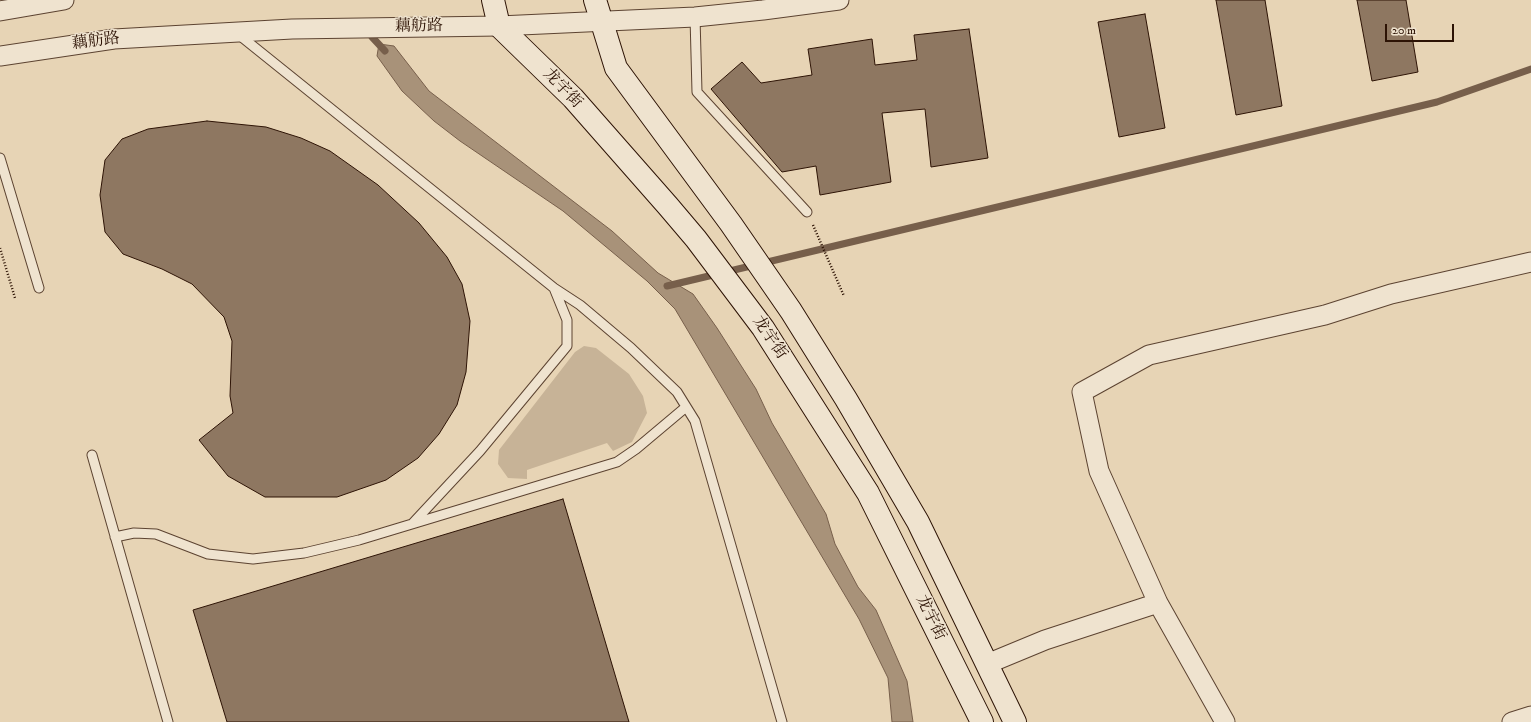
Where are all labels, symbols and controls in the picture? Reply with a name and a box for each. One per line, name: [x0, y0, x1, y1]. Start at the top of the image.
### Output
scale bar: [1387, 16, 1456, 42]
street label: 藕舫路: [395, 17, 443, 37]
text: 20 m: [1392, 23, 1416, 38]
street label: 藕舫路: [71, 30, 121, 54]
street label: 龙宇街: [538, 65, 586, 113]
street label: 龙宇街: [748, 313, 790, 363]
street label: 龙宇街: [911, 592, 949, 644]

